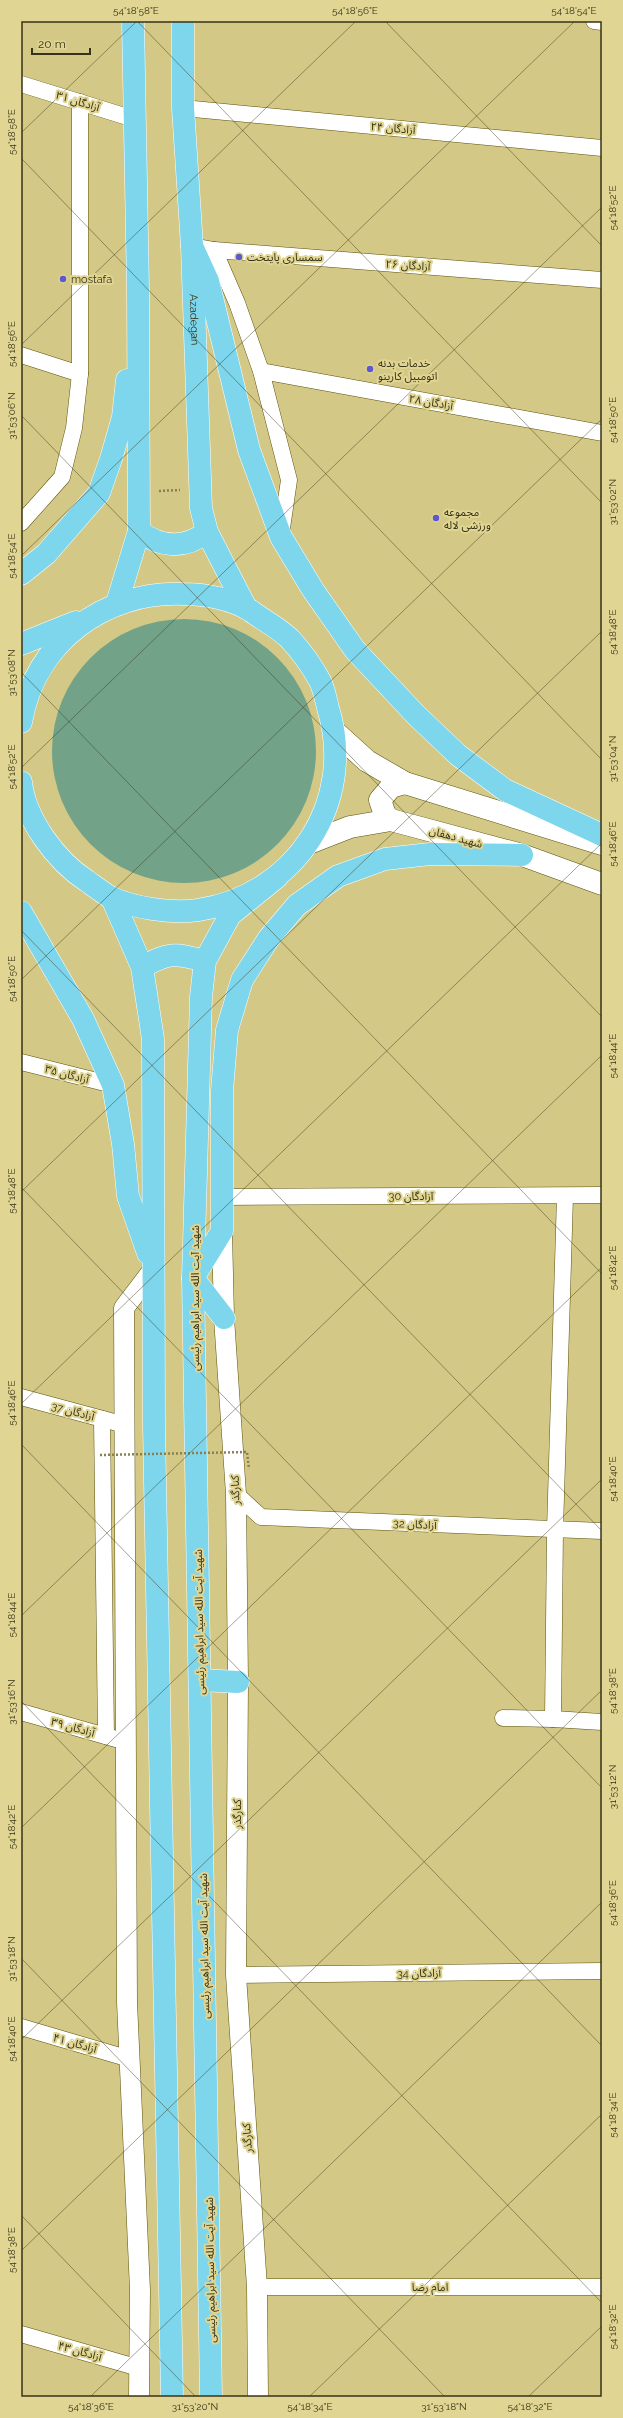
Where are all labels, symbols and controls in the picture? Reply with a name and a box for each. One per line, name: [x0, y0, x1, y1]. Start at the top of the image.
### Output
text: 54°18'58"E: [113, 5, 159, 16]
text: 54°18'56"E: [332, 5, 378, 16]
text: 54°18'54"E: [551, 5, 597, 16]
scale bar: [32, 30, 90, 56]
text: 20 m: [38, 37, 66, 51]
street label: ۳۱ آزادگان: [54, 89, 102, 114]
text: 54°18'58"E: [6, 109, 17, 155]
street label: ۲۴ آزادگان: [370, 120, 417, 137]
text: 54°18'52"E: [607, 185, 618, 231]
place label: سمساری پایتخت: [247, 251, 323, 265]
marker: سمساری پایتخت: [234, 252, 244, 262]
street label: ۲۶ آزادگان: [385, 257, 432, 274]
place label: mostafa: [71, 273, 112, 286]
marker: mostafa: [58, 274, 68, 284]
street label: Azadegan: [187, 294, 201, 346]
text: 54°18'56"E: [6, 321, 17, 367]
place label: خدمات بدنه اتومبیل کارینو: [378, 357, 437, 383]
marker: خدمات بدنه اتومبیل کارینو: [365, 364, 375, 374]
text: 31°53'06"N: [6, 392, 17, 440]
street label: ۲۸ آزادگان: [408, 392, 455, 413]
text: 54°18'50"E: [607, 397, 618, 443]
text: 31°53'02"N: [607, 479, 618, 525]
place label: مجموعه ورزشی لاله: [444, 506, 491, 532]
marker: مجموعه ورزشی لاله: [431, 513, 441, 523]
text: 54°18'54"E: [6, 533, 17, 579]
text: 54°18'48"E: [607, 609, 618, 655]
text: 31°53'08"N: [6, 649, 17, 697]
text: 31°53'04"N: [607, 736, 618, 782]
text: 54°18'52"E: [6, 744, 17, 790]
text: 54°18'46"E: [607, 821, 618, 867]
street label: شهید دهقان: [428, 824, 484, 851]
text: 54°18'50"E: [6, 956, 17, 1002]
text: 54°18'44"E: [607, 1034, 618, 1078]
street label: آزادگان ۳۵: [44, 1062, 91, 1087]
text: 54°18'48"E: [6, 1168, 17, 1214]
street label: آزادگان 30: [389, 1190, 434, 1203]
street label: شهید آیت الله سید ابراهیم رئیسی: [189, 1225, 204, 1371]
text: 54°18'42"E: [607, 1246, 618, 1290]
text: 54°18'46"E: [6, 1380, 17, 1426]
street label: آزادگان 37: [50, 1400, 97, 1424]
text: 54°18'40"E: [607, 1456, 618, 1502]
street label: کنارگذر: [228, 1475, 243, 1506]
street label: آزادگان 32: [393, 1517, 438, 1532]
street label: شهید آیت الله سید ابراهیم رئیسی: [192, 1549, 209, 1695]
text: 54°18'44"E: [6, 1593, 17, 1637]
text: 54°18'38"E: [607, 1668, 618, 1714]
text: 31°53'16"N: [6, 1679, 17, 1725]
street label: آزادگان ۳۹: [49, 1715, 97, 1740]
text: 31°53'12"N: [607, 1765, 618, 1809]
street label: کنارگذر: [231, 1799, 244, 1830]
text: 54°18'42"E: [6, 1805, 17, 1849]
street label: شهید آیت الله سید ابراهیم رئیسی: [197, 1873, 214, 2019]
text: 54°18'36"E: [607, 1880, 618, 1926]
text: 31°53'18"N: [6, 1936, 17, 1982]
street label: آزادگان 34: [397, 1967, 442, 1980]
text: 54°18'40"E: [6, 2016, 17, 2062]
street label: آزادگان ۴۱: [51, 2031, 99, 2056]
text: 54°18'34"E: [607, 2092, 618, 2138]
street label: کنارگذر: [240, 2122, 255, 2154]
street label: شهید آیت الله سید ابراهیم رئیسی: [203, 2197, 220, 2343]
text: 54°18'38"E: [6, 2227, 17, 2273]
street label: امام رضا: [412, 2281, 448, 2295]
text: 54°18'32"E: [607, 2304, 618, 2350]
street label: آزادگان ۴۳: [56, 2339, 104, 2364]
text: 54°18'36"E: [68, 2401, 114, 2412]
text: 31°53'20"N: [172, 2401, 218, 2412]
text: 54°18'34"E: [287, 2401, 333, 2412]
text: 31°53'18"N: [421, 2401, 467, 2412]
text: 54°18'32"E: [507, 2401, 553, 2412]

